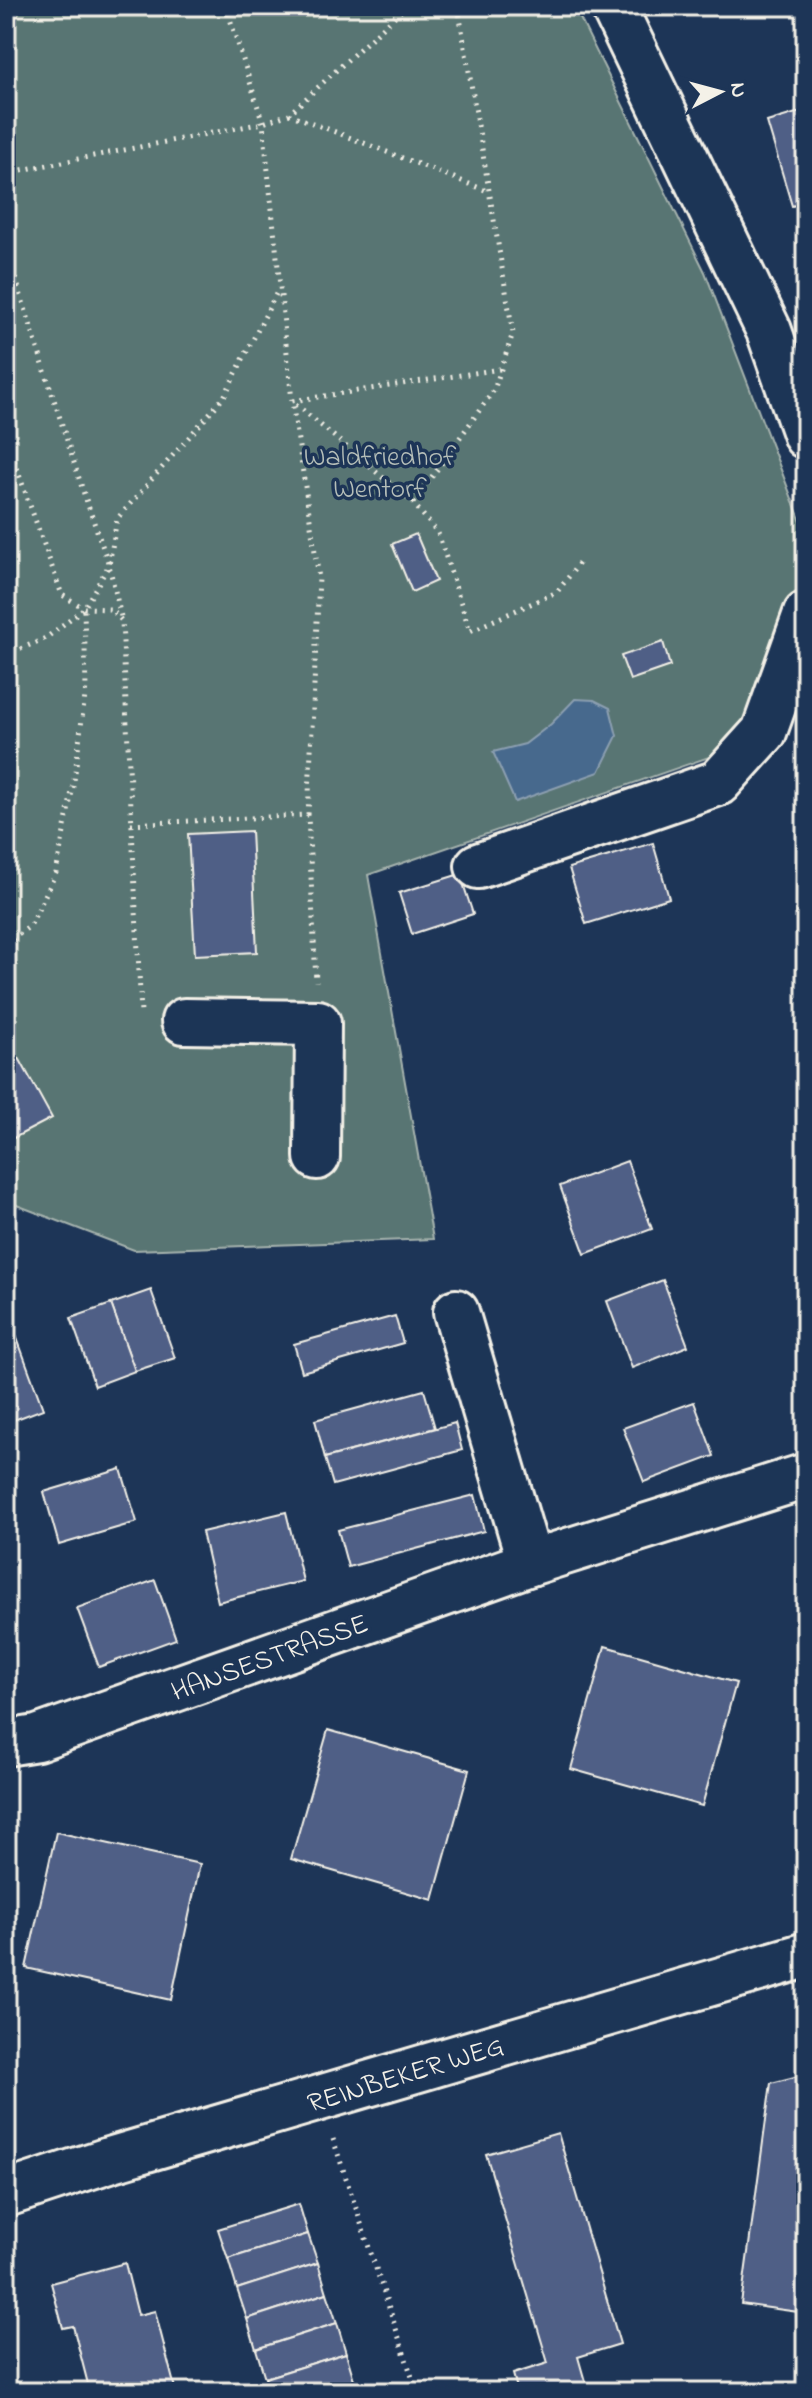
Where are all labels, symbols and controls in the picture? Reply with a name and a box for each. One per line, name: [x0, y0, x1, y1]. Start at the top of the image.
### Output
north arrow: [680, 52, 760, 132]
text: N: [720, 81, 754, 99]
park label: Waldfriedhof Wentorf: [304, 438, 456, 511]
street label: HANSESTRASSE: [166, 1605, 374, 1714]
street label: REINBEKER WEG: [303, 2027, 509, 2126]

